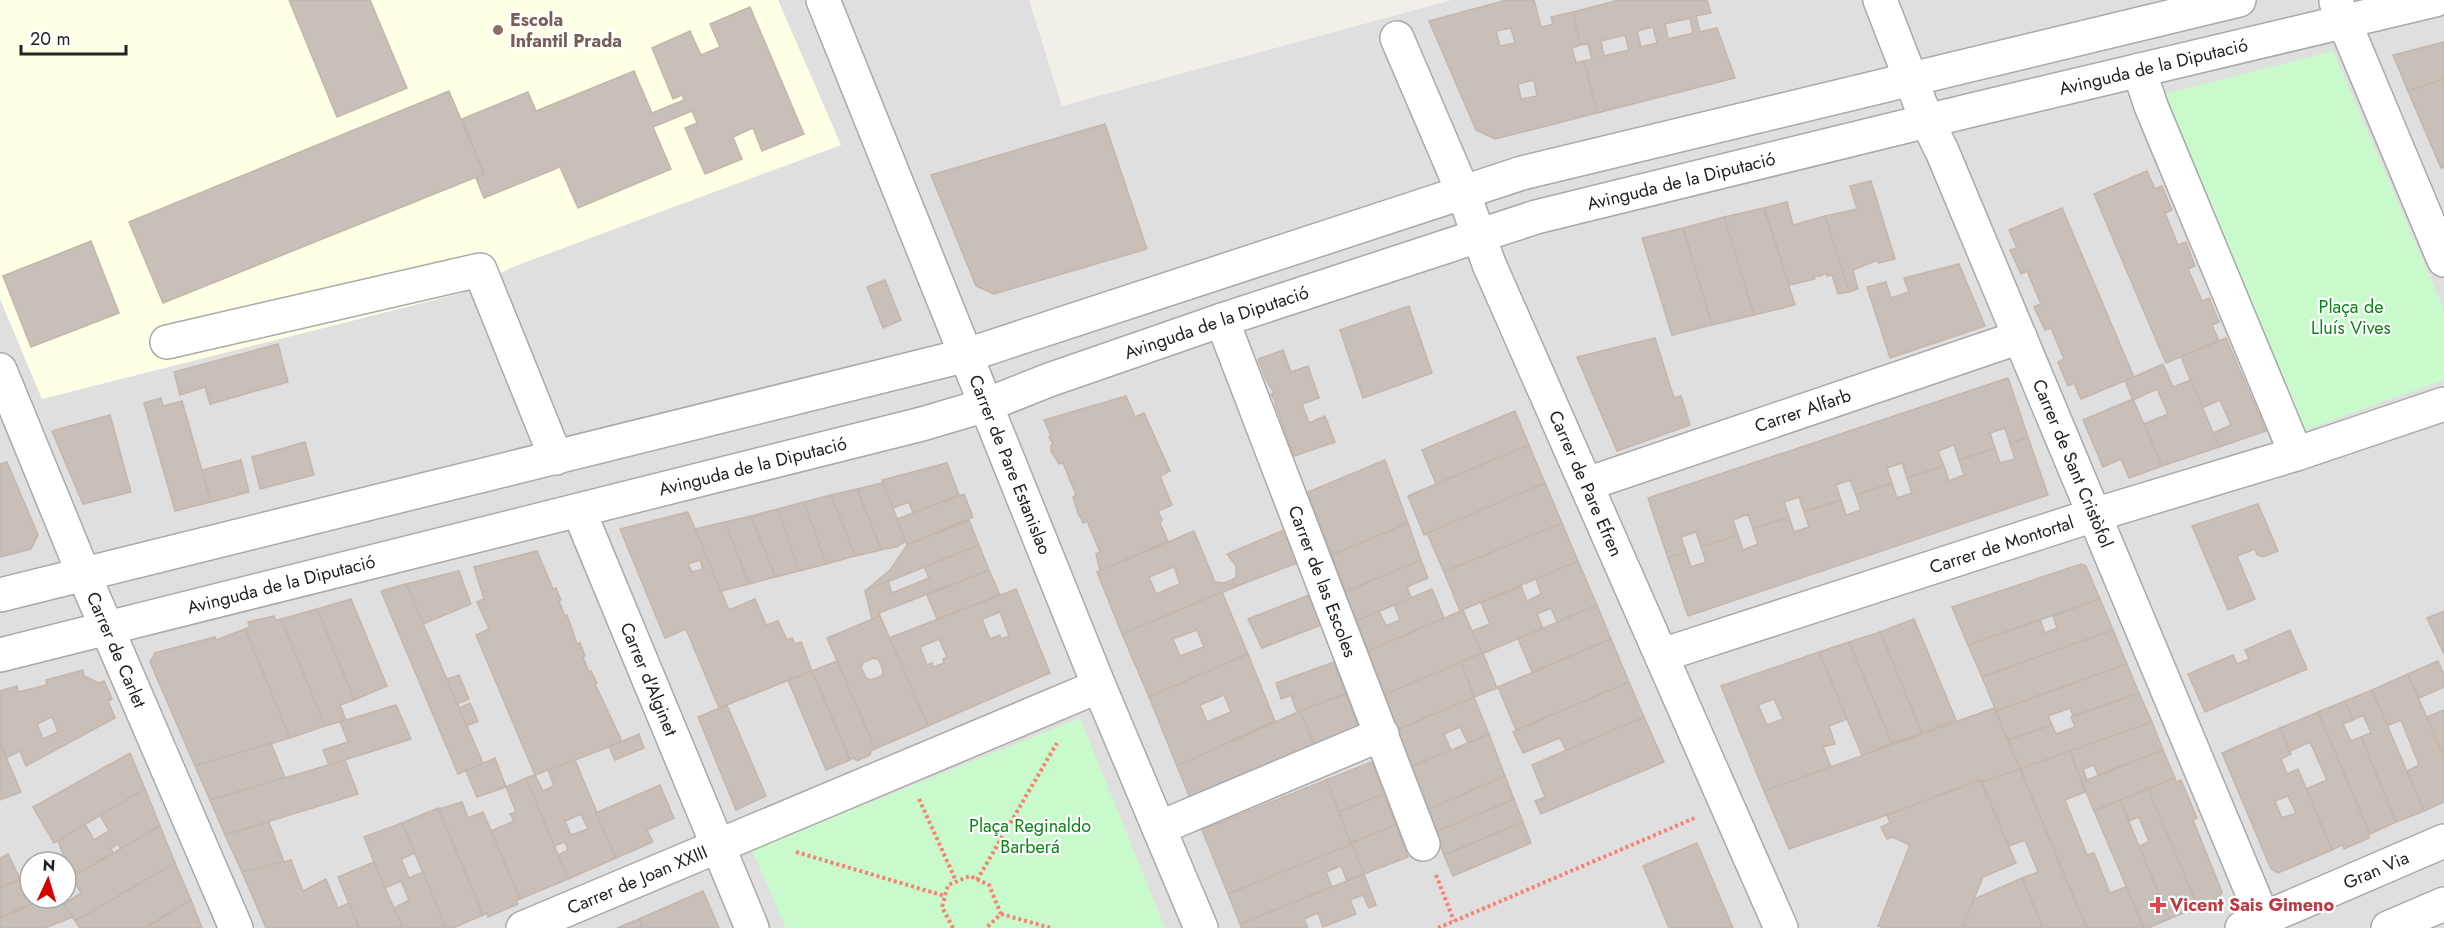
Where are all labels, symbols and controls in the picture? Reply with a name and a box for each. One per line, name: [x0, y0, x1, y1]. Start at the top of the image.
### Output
place label: Escola Infantil Prada: [510, 7, 622, 54]
scale bar: [21, 18, 126, 56]
marker: Escola Infantil Prada: [491, 23, 505, 37]
text: 20 m: [30, 26, 70, 52]
street label: Avinguda de la Diputació: [2056, 32, 2250, 102]
street label: Avinguda de la Diputació: [1584, 146, 1778, 217]
street label: Avinguda de la Diputació: [1121, 279, 1312, 366]
park label: Plaça de Lluís Vives: [2311, 294, 2391, 341]
street label: Carrer de Pare Estanislao: [962, 371, 1058, 559]
street label: Carrer de Sant Cristòfol: [2026, 375, 2119, 552]
street label: Carrer Alfarb: [1751, 382, 1855, 439]
street label: Carrer de Pare Efren: [1542, 406, 1629, 561]
street label: Avinguda de la Diputació: [656, 430, 850, 502]
street label: Carrer de las Escoles: [1281, 502, 1363, 661]
street label: Carrer de Montortal: [1926, 509, 2077, 580]
street label: Avinguda de la Diputació: [185, 548, 378, 621]
street label: Carrer de Carlet: [80, 588, 153, 712]
street label: Carrer d'Alginet: [614, 618, 684, 740]
park label: Plaça Reginaldo Barberá: [969, 813, 1091, 860]
street label: Carrer de Joan XXIII: [563, 839, 711, 921]
street label: Gran Via: [2339, 845, 2413, 896]
north arrow: [18, 850, 78, 910]
text: N: [42, 854, 56, 877]
place label: Vicent Sais Gimeno: [2169, 892, 2334, 918]
marker: Vicent Sais Gimeno: [2151, 898, 2165, 912]

